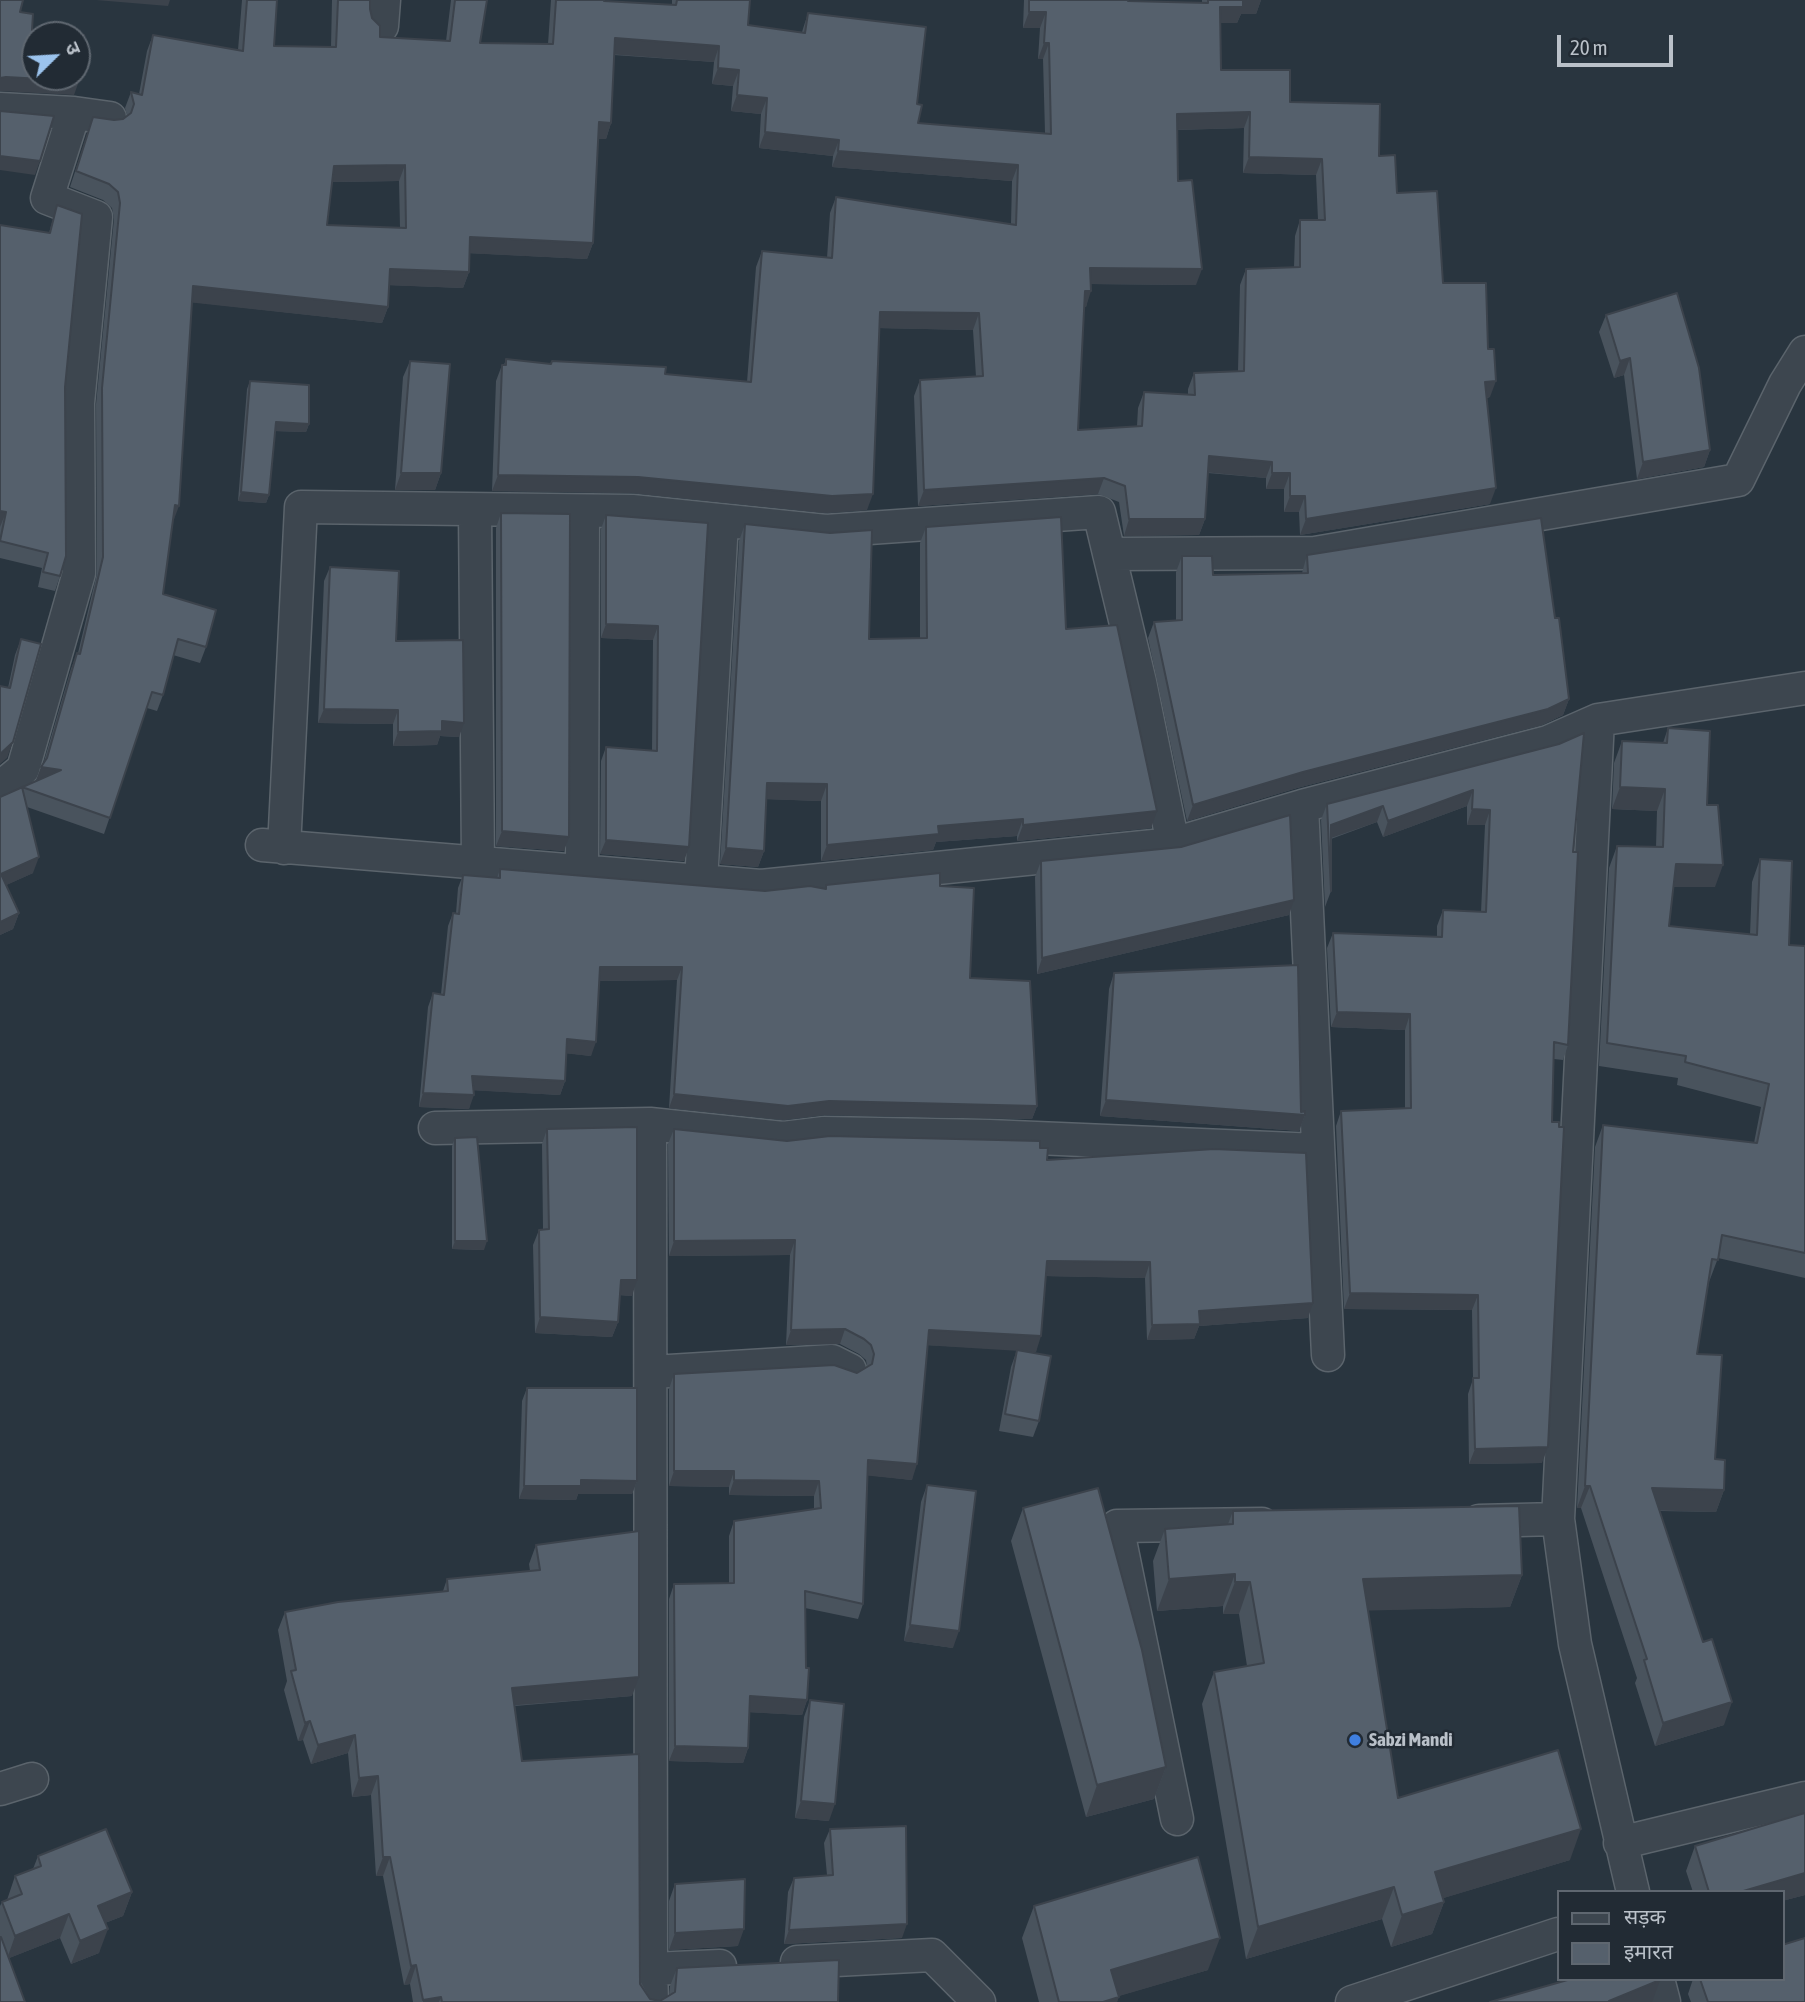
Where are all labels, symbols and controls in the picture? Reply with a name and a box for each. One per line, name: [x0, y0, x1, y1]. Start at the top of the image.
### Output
north arrow: [21, 21, 91, 91]
scale bar: [1560, 21, 1675, 65]
text: 20 m: [1570, 35, 1608, 59]
text: उ: [61, 39, 86, 58]
place label: Sabzi Mandi: [1369, 1729, 1453, 1751]
marker: Sabzi Mandi: [1347, 1732, 1363, 1748]
legend: [1556, 1890, 1784, 1981]
text: सड़क: [1624, 1904, 1666, 1928]
text: इमारत: [1624, 1939, 1673, 1963]

